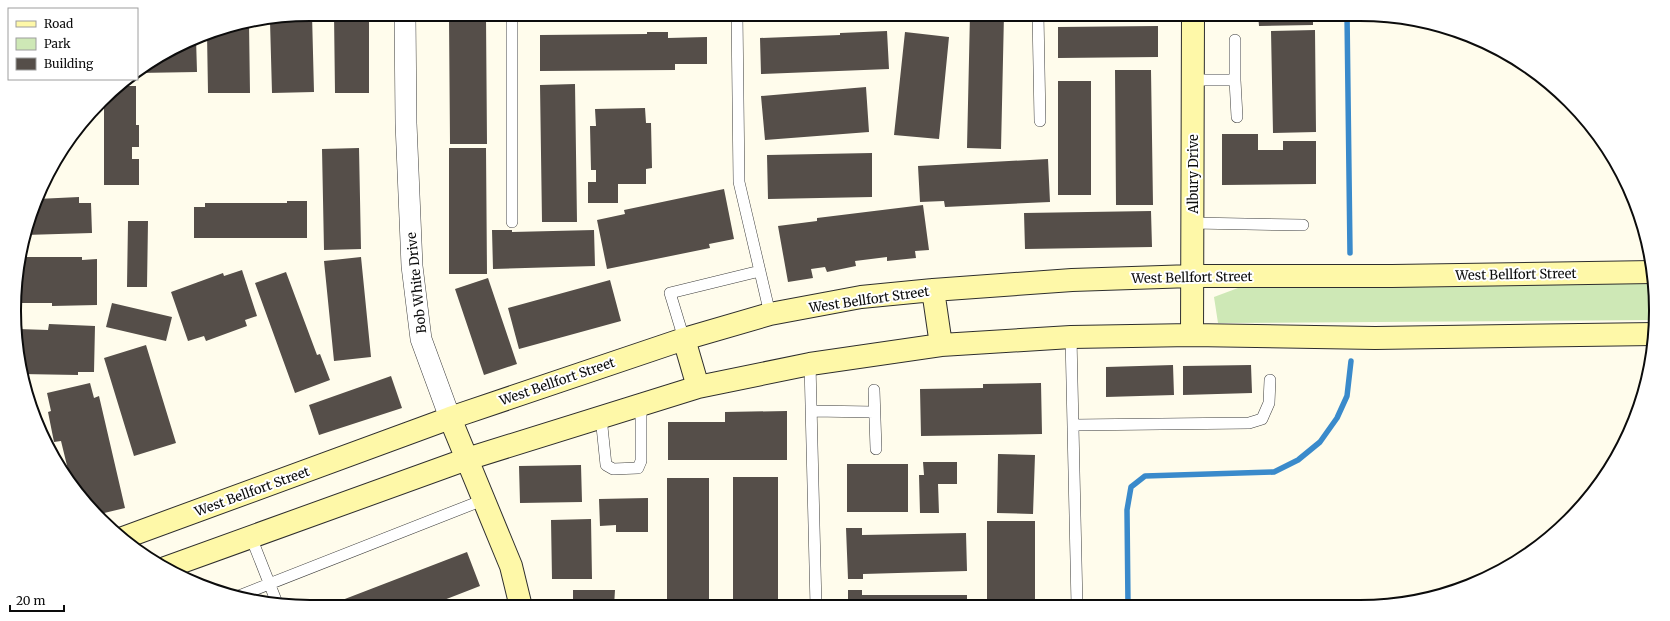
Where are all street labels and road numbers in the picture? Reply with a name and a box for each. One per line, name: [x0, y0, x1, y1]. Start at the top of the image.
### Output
street label: Albury Drive: [1185, 134, 1202, 215]
street label: Bob White Drive: [403, 231, 430, 334]
street label: West Bellfort Street: [1454, 265, 1577, 284]
street label: West Bellfort Street: [1130, 268, 1253, 287]
street label: West Bellfort Street: [807, 283, 930, 316]
street label: West Bellfort Street: [496, 354, 617, 410]
street label: West Bellfort Street: [191, 463, 312, 521]

